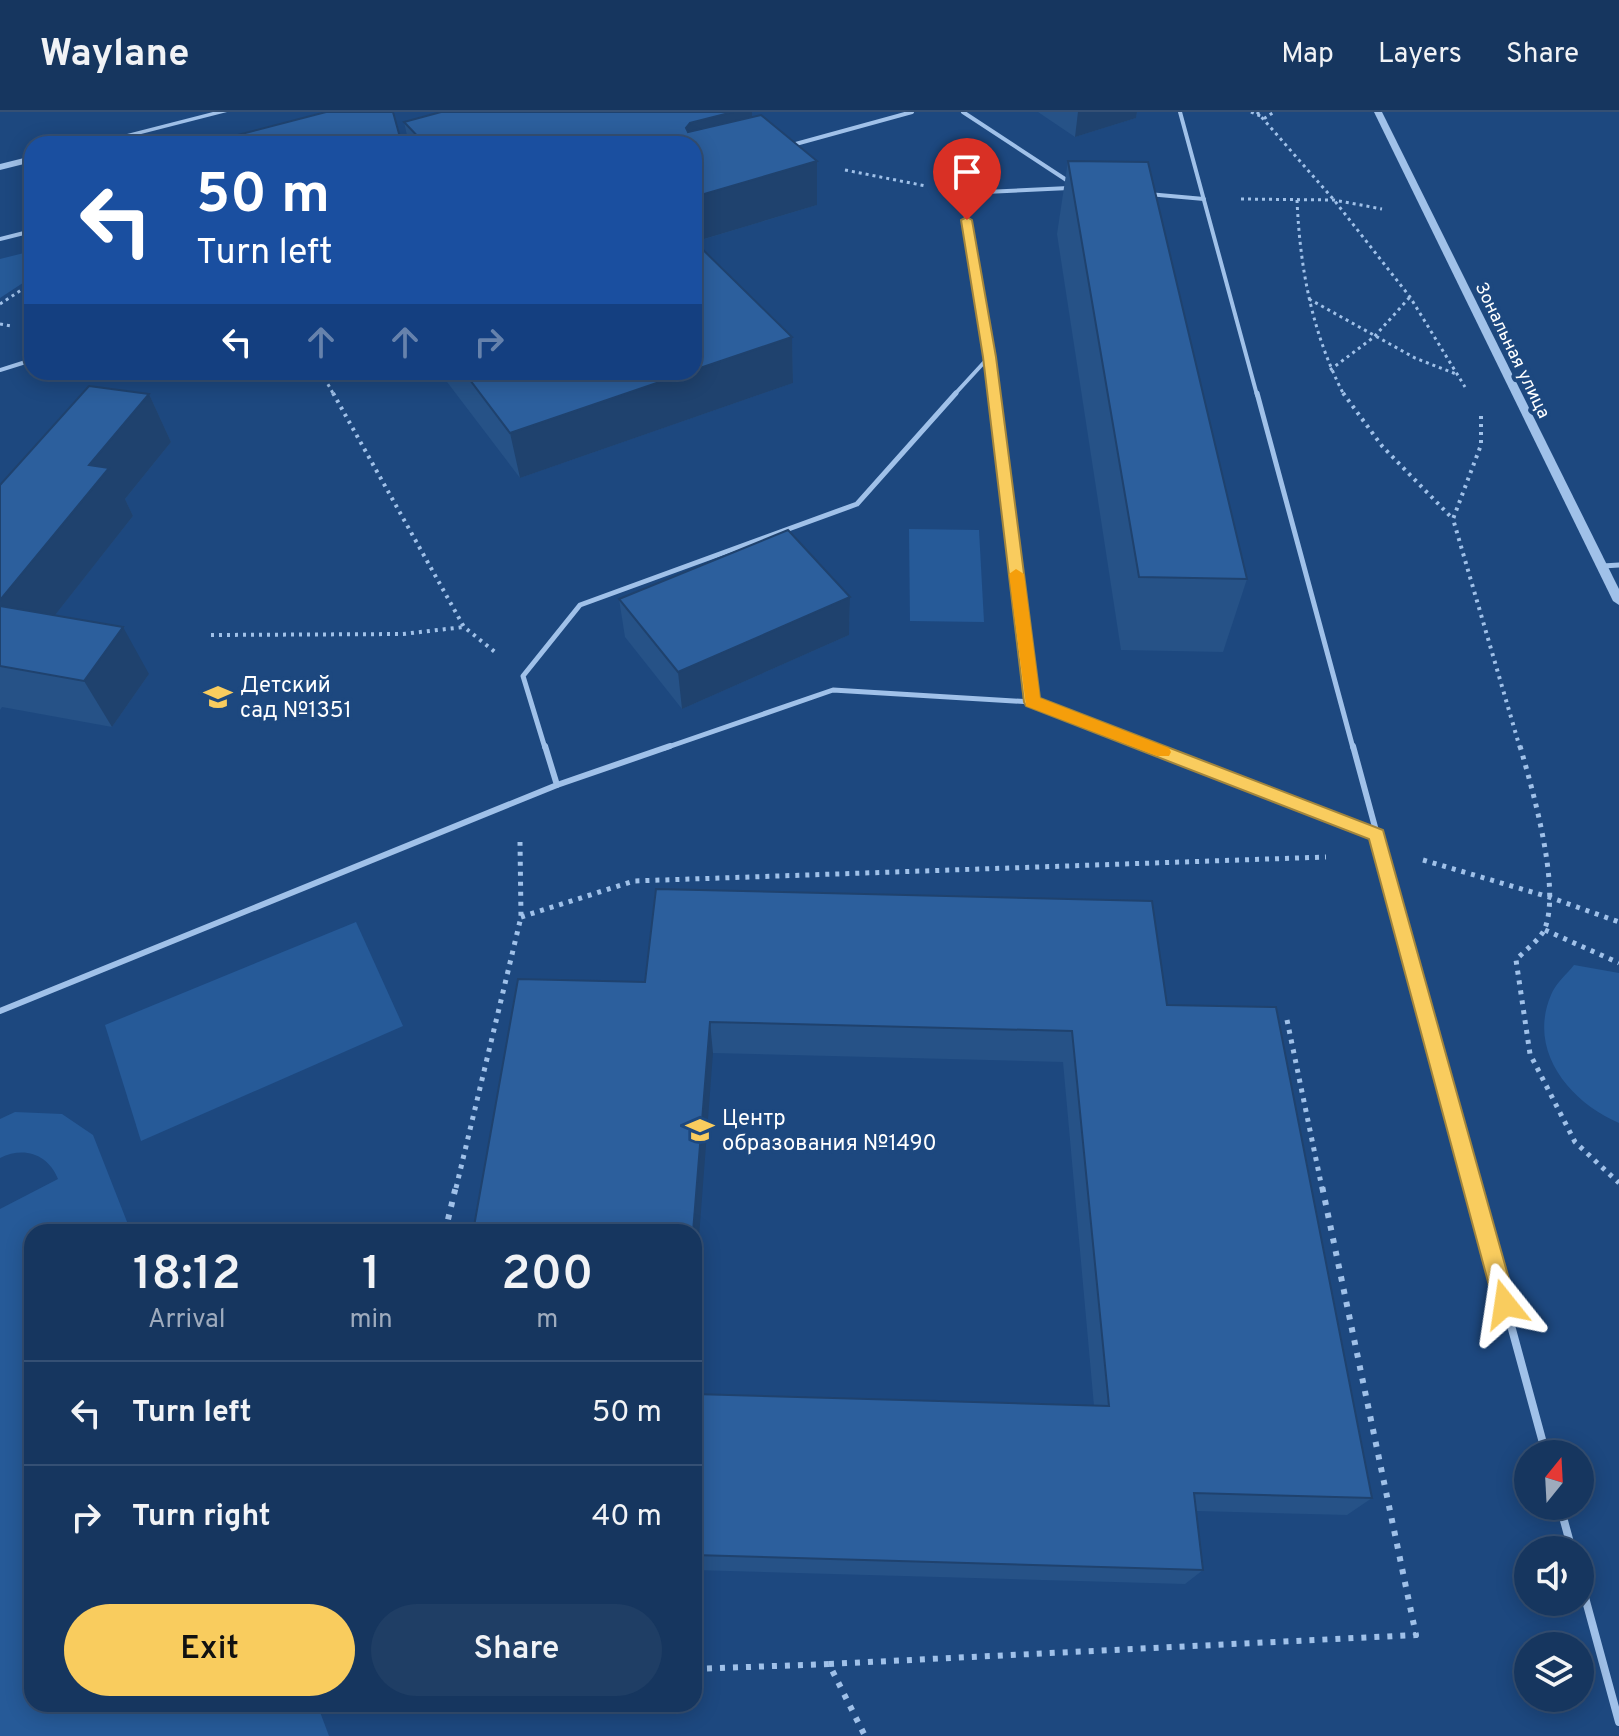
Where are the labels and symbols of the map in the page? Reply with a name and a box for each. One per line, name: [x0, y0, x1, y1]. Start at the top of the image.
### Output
pin: [933, 138, 1001, 220]
street label: Зональная улица: [1469, 279, 1555, 423]
place label: Детский сад №1351: [240, 673, 352, 725]
school or university icon: Детский сад №1351: [203, 682, 233, 712]
place label: Центр образования №1490: [722, 1106, 937, 1158]
school or university icon: Центр образования №1490: [685, 1115, 715, 1145]
position arrow: [1463, 1262, 1547, 1346]
north arrow: [1514, 1440, 1594, 1520]

